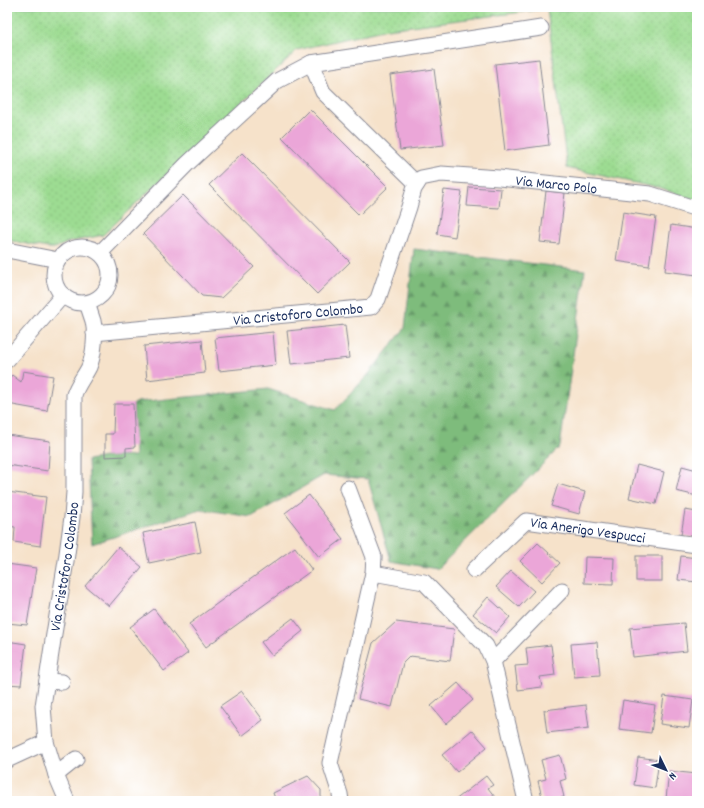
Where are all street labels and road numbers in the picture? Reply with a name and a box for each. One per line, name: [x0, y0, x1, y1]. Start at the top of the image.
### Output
street label: Via Marco Polo: [514, 171, 598, 201]
street label: Via Cristoforo Colombo: [232, 299, 365, 333]
street label: Via Cristoforo Colombo: [46, 501, 86, 633]
street label: Via Anerigo Vespucci: [529, 513, 647, 551]

